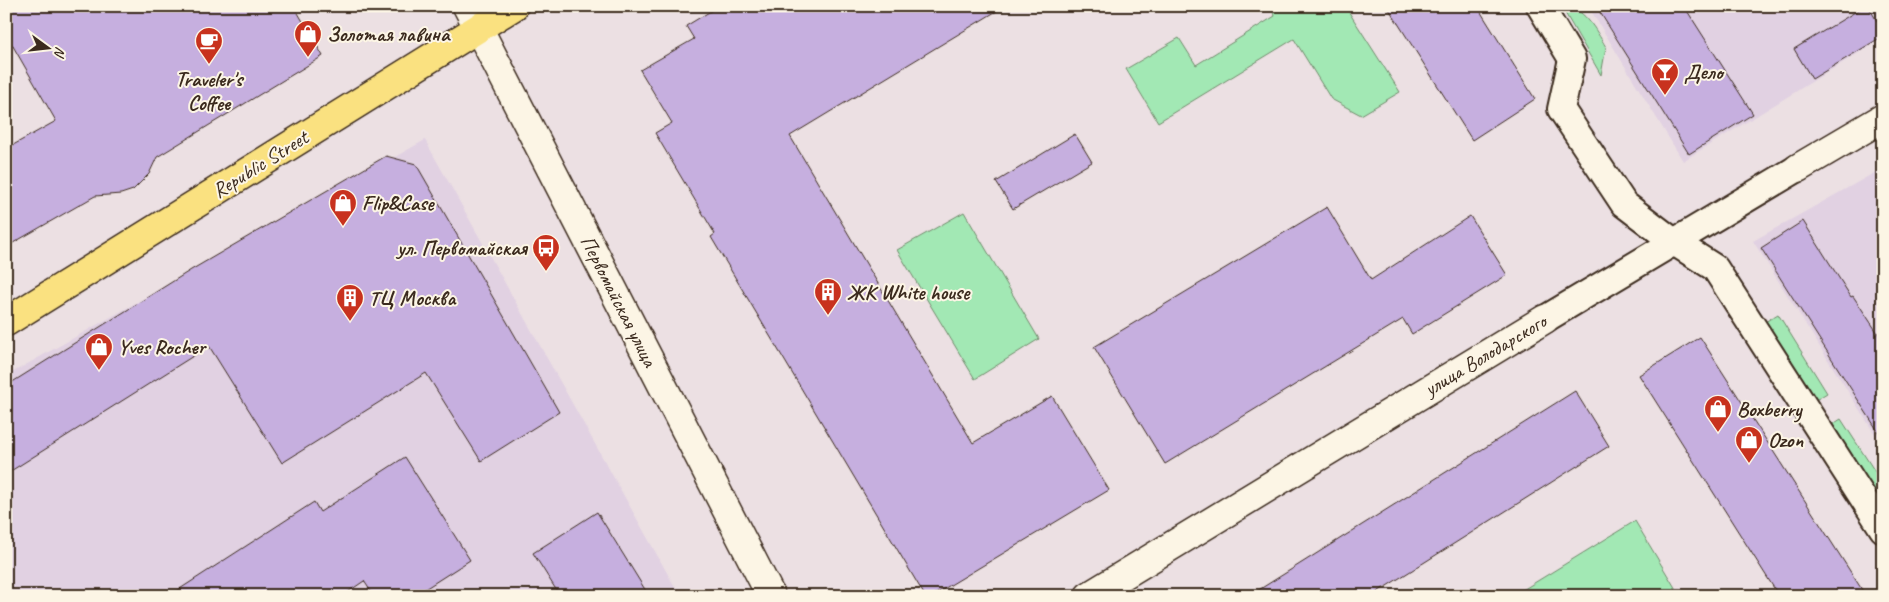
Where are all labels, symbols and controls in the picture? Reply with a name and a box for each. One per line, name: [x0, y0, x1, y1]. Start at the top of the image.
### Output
shop icon: Золотая лавина: [293, 19, 323, 58]
place label: Золотая лавина: [327, 21, 451, 47]
north arrow: [22, 22, 72, 72]
cafe icon: Traveler's Coffee: [194, 26, 224, 65]
text: N: [50, 45, 69, 60]
bar icon: Дело: [1650, 57, 1680, 96]
place label: Дело: [1684, 59, 1726, 85]
place label: Traveler's Coffee: [176, 66, 245, 116]
street label: Republic Street: [207, 123, 314, 204]
shop icon: Flip&Case: [328, 188, 358, 227]
place label: Flip&Case: [362, 190, 436, 216]
street label: Первомайская улица: [575, 231, 664, 372]
bus stop icon: ул. Первомайская: [531, 233, 561, 272]
place label: ул. Первомайская: [395, 235, 529, 261]
building icon: ЖК White house: [813, 277, 843, 316]
place label: ЖК White house: [847, 279, 971, 305]
building icon: ТЦ Москва: [335, 283, 365, 322]
place label: ТЦ Москва: [369, 285, 457, 311]
street label: улица Володарского: [1417, 307, 1553, 403]
shop icon: Yves Rocher: [84, 332, 114, 371]
place label: Yves Rocher: [118, 334, 208, 360]
shop icon: Boxberry: [1703, 394, 1733, 433]
place label: Boxberry: [1737, 396, 1803, 423]
shop icon: Ozon: [1734, 425, 1764, 464]
place label: Ozon: [1768, 427, 1803, 453]

